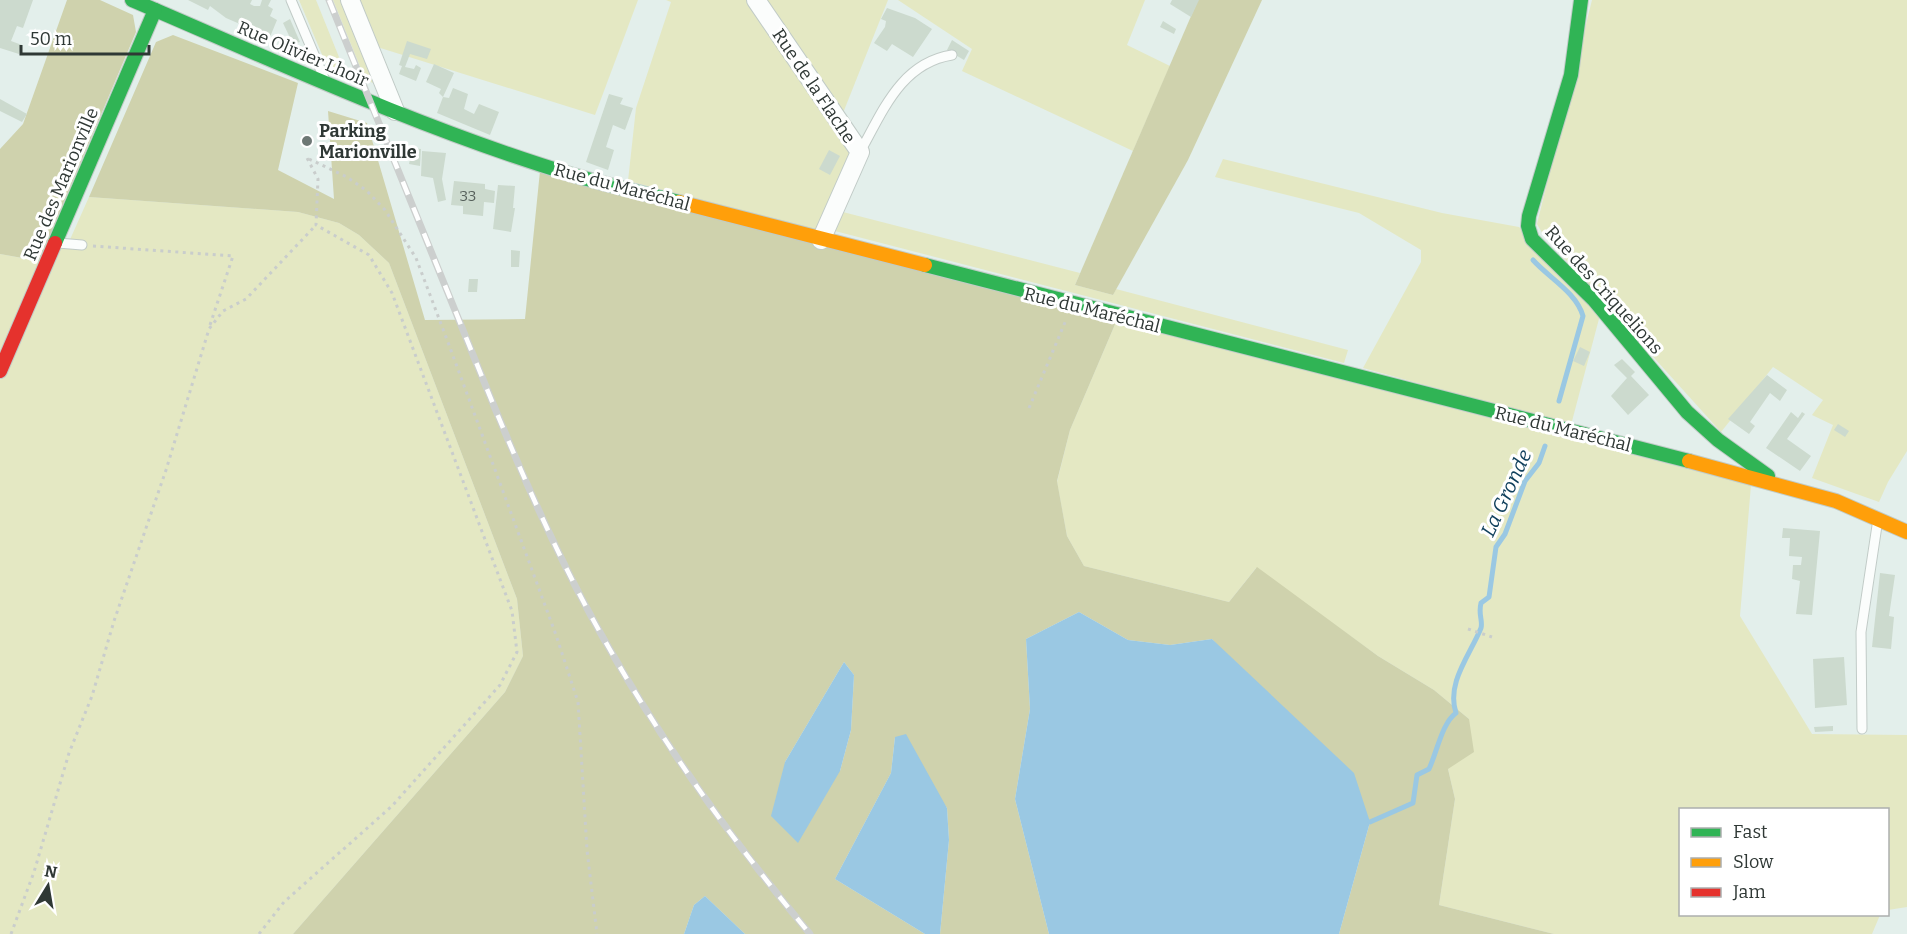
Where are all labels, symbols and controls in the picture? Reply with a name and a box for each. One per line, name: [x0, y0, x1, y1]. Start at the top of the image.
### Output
street label: Rue Olivier Lhoir: [234, 16, 372, 92]
scale bar: [21, 18, 148, 56]
street label: Rue de la Flache: [768, 25, 860, 147]
text: 50 m: [30, 28, 72, 50]
street label: Rue des Marionville: [19, 104, 103, 264]
place label: Parking Marionville: [319, 120, 417, 163]
marker: Parking Marionville: [300, 134, 314, 148]
street label: Rue du Maréchal: [552, 158, 692, 216]
house number: 33: [460, 187, 476, 205]
street label: Rue des Criquelions: [1541, 221, 1667, 359]
street label: Rue du Maréchal: [1022, 282, 1162, 338]
street label: Rue du Maréchal: [1493, 401, 1633, 457]
water label: La Gronde: [1475, 446, 1537, 540]
legend: [1679, 808, 1889, 916]
text: Fast: [1733, 821, 1768, 843]
text: Slow: [1733, 851, 1774, 873]
north arrow: [18, 856, 78, 916]
text: N: [43, 861, 59, 882]
text: Jam: [1732, 881, 1766, 903]

